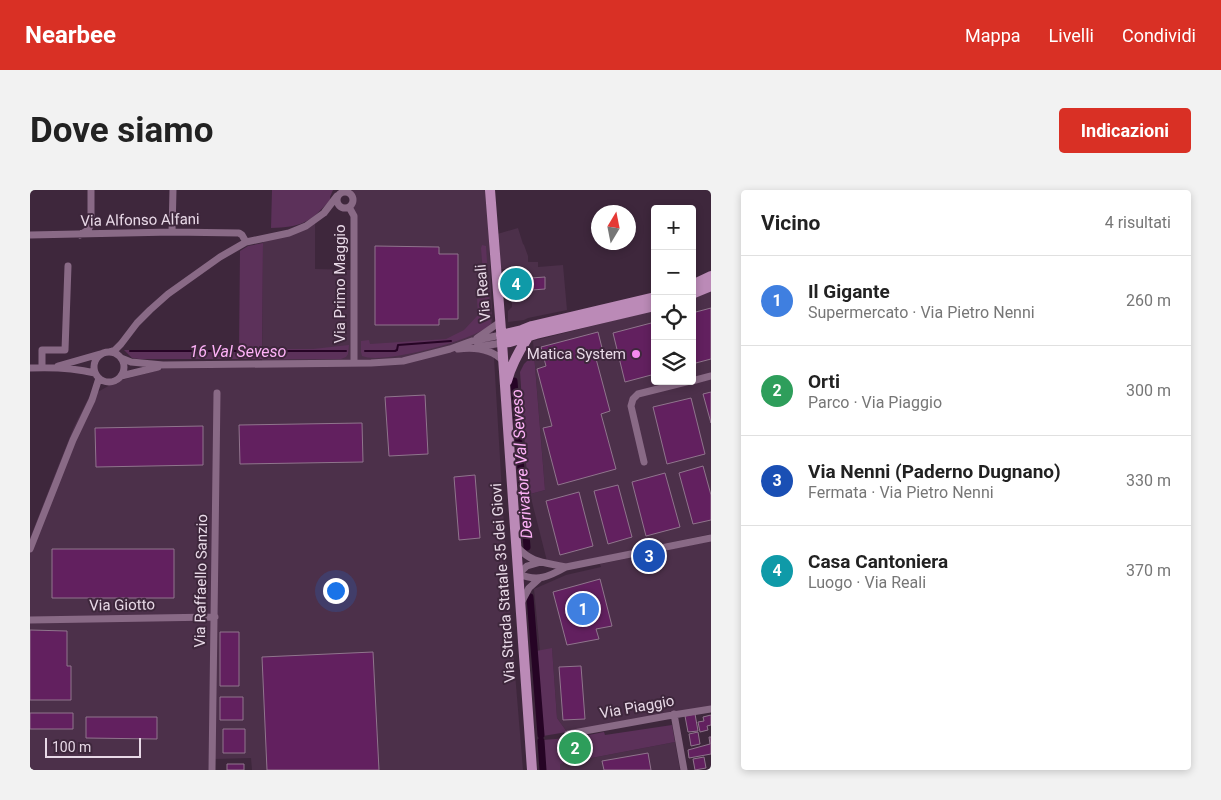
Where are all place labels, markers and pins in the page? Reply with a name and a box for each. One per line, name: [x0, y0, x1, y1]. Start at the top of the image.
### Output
pin: 4: [500, 265, 532, 303]
place label: Matica System: [527, 345, 626, 363]
marker: Matica System: [630, 348, 642, 360]
pin: 3: [633, 537, 665, 575]
pin: 1: [567, 590, 599, 628]
pin: 2: [559, 729, 591, 767]

